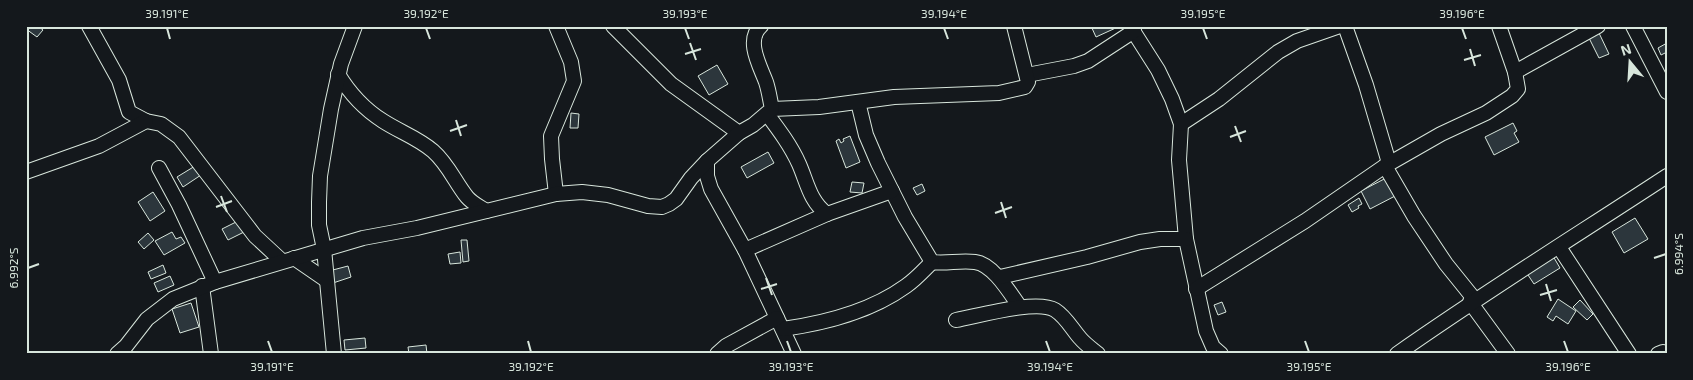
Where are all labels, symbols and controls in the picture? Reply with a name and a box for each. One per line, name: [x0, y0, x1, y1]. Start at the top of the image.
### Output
text: 39.191°E: [145, 6, 189, 20]
text: 39.192°E: [403, 6, 449, 20]
text: 39.193°E: [662, 6, 708, 20]
text: 39.194°E: [921, 6, 967, 20]
text: 39.195°E: [1181, 6, 1226, 20]
text: 39.196°E: [1439, 6, 1485, 20]
north arrow: [1606, 38, 1656, 88]
text: N: [1618, 40, 1633, 59]
text: 6.994°S: [1671, 233, 1685, 275]
text: 6.992°S: [6, 247, 20, 289]
text: 39.191°E: [250, 359, 294, 373]
text: 39.192°E: [508, 359, 554, 373]
text: 39.193°E: [768, 359, 814, 373]
text: 39.194°E: [1027, 359, 1073, 373]
text: 39.195°E: [1287, 359, 1332, 373]
text: 39.196°E: [1545, 359, 1591, 373]

